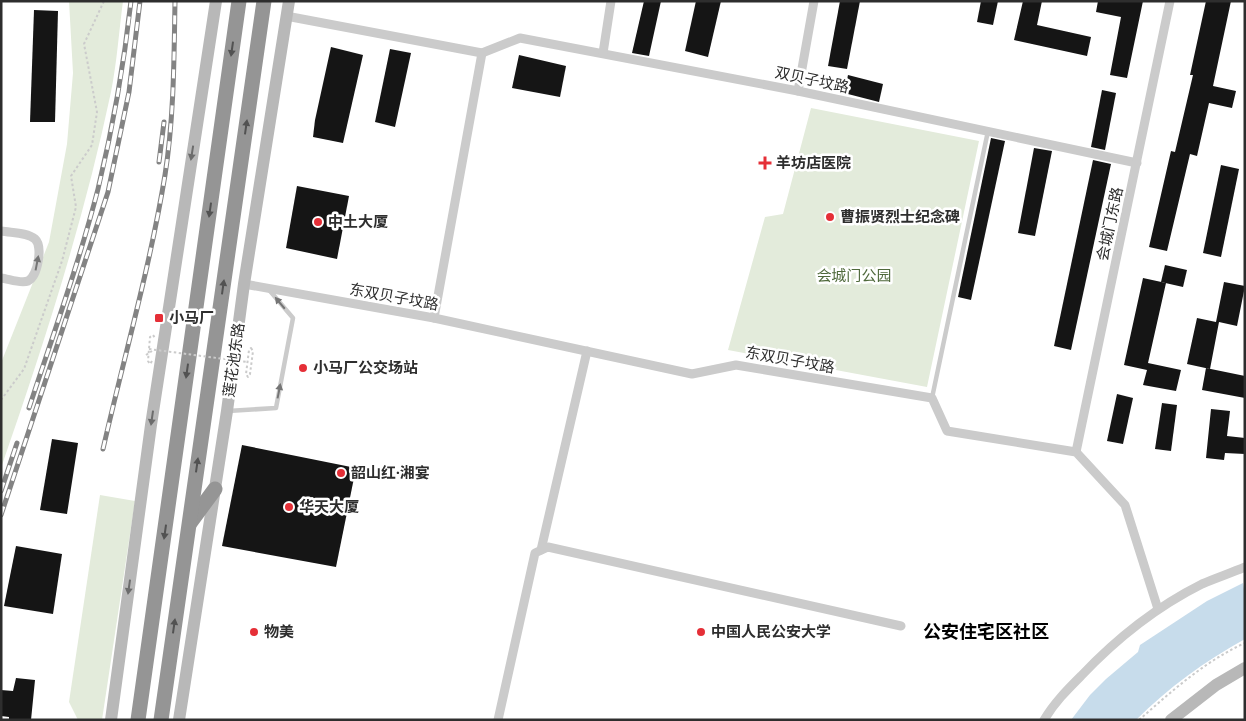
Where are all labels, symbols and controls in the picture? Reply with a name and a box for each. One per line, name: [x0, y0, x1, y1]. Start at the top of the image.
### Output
one-way arrow: [227, 42, 235, 58]
street label: 双贝子坟路: [773, 62, 851, 98]
one-way arrow: [243, 118, 251, 134]
one-way arrow: [188, 146, 196, 162]
place label: 羊坊店医院: [776, 153, 851, 173]
marker: 羊坊店医院: [758, 156, 772, 170]
street label: 会城门东路: [1092, 185, 1128, 263]
one-way arrow: [205, 203, 213, 219]
place label: 曹振贤烈士纪念碑: [840, 207, 960, 227]
marker: 曹振贤烈士纪念碑: [824, 211, 836, 223]
place label: 中土大厦: [328, 212, 388, 232]
marker: 中土大厦: [312, 216, 324, 228]
one-way arrow: [34, 254, 42, 270]
park label: 会城门公园: [816, 266, 892, 286]
one-way arrow: [219, 279, 227, 295]
street label: 东双贝子坟路: [348, 279, 440, 315]
one-way arrow: [275, 297, 286, 310]
place label: 小马厂: [169, 308, 214, 328]
marker: 小马厂: [153, 312, 165, 324]
street label: 莲花池东路: [219, 321, 249, 399]
street label: 东双贝子坟路: [744, 342, 836, 378]
place label: 小马厂公交场站: [313, 358, 418, 378]
marker: 小马厂公交场站: [297, 362, 309, 374]
one-way arrow: [183, 364, 191, 380]
one-way arrow: [276, 383, 284, 399]
one-way arrow: [148, 410, 156, 426]
one-way arrow: [193, 457, 201, 473]
place label: 韶山红·湘宴: [351, 463, 430, 483]
marker: 韶山红·湘宴: [335, 467, 347, 479]
place label: 华天大厦: [299, 497, 359, 517]
marker: 华天大厦: [283, 501, 295, 513]
one-way arrow: [161, 525, 169, 541]
one-way arrow: [125, 579, 133, 595]
one-way arrow: [171, 618, 179, 634]
district label: 公安住宅区社区: [923, 620, 1049, 644]
place label: 物美: [264, 622, 294, 642]
place label: 中国人民公安大学: [711, 622, 831, 642]
marker: 物美: [248, 626, 260, 638]
marker: 中国人民公安大学: [695, 626, 707, 638]

